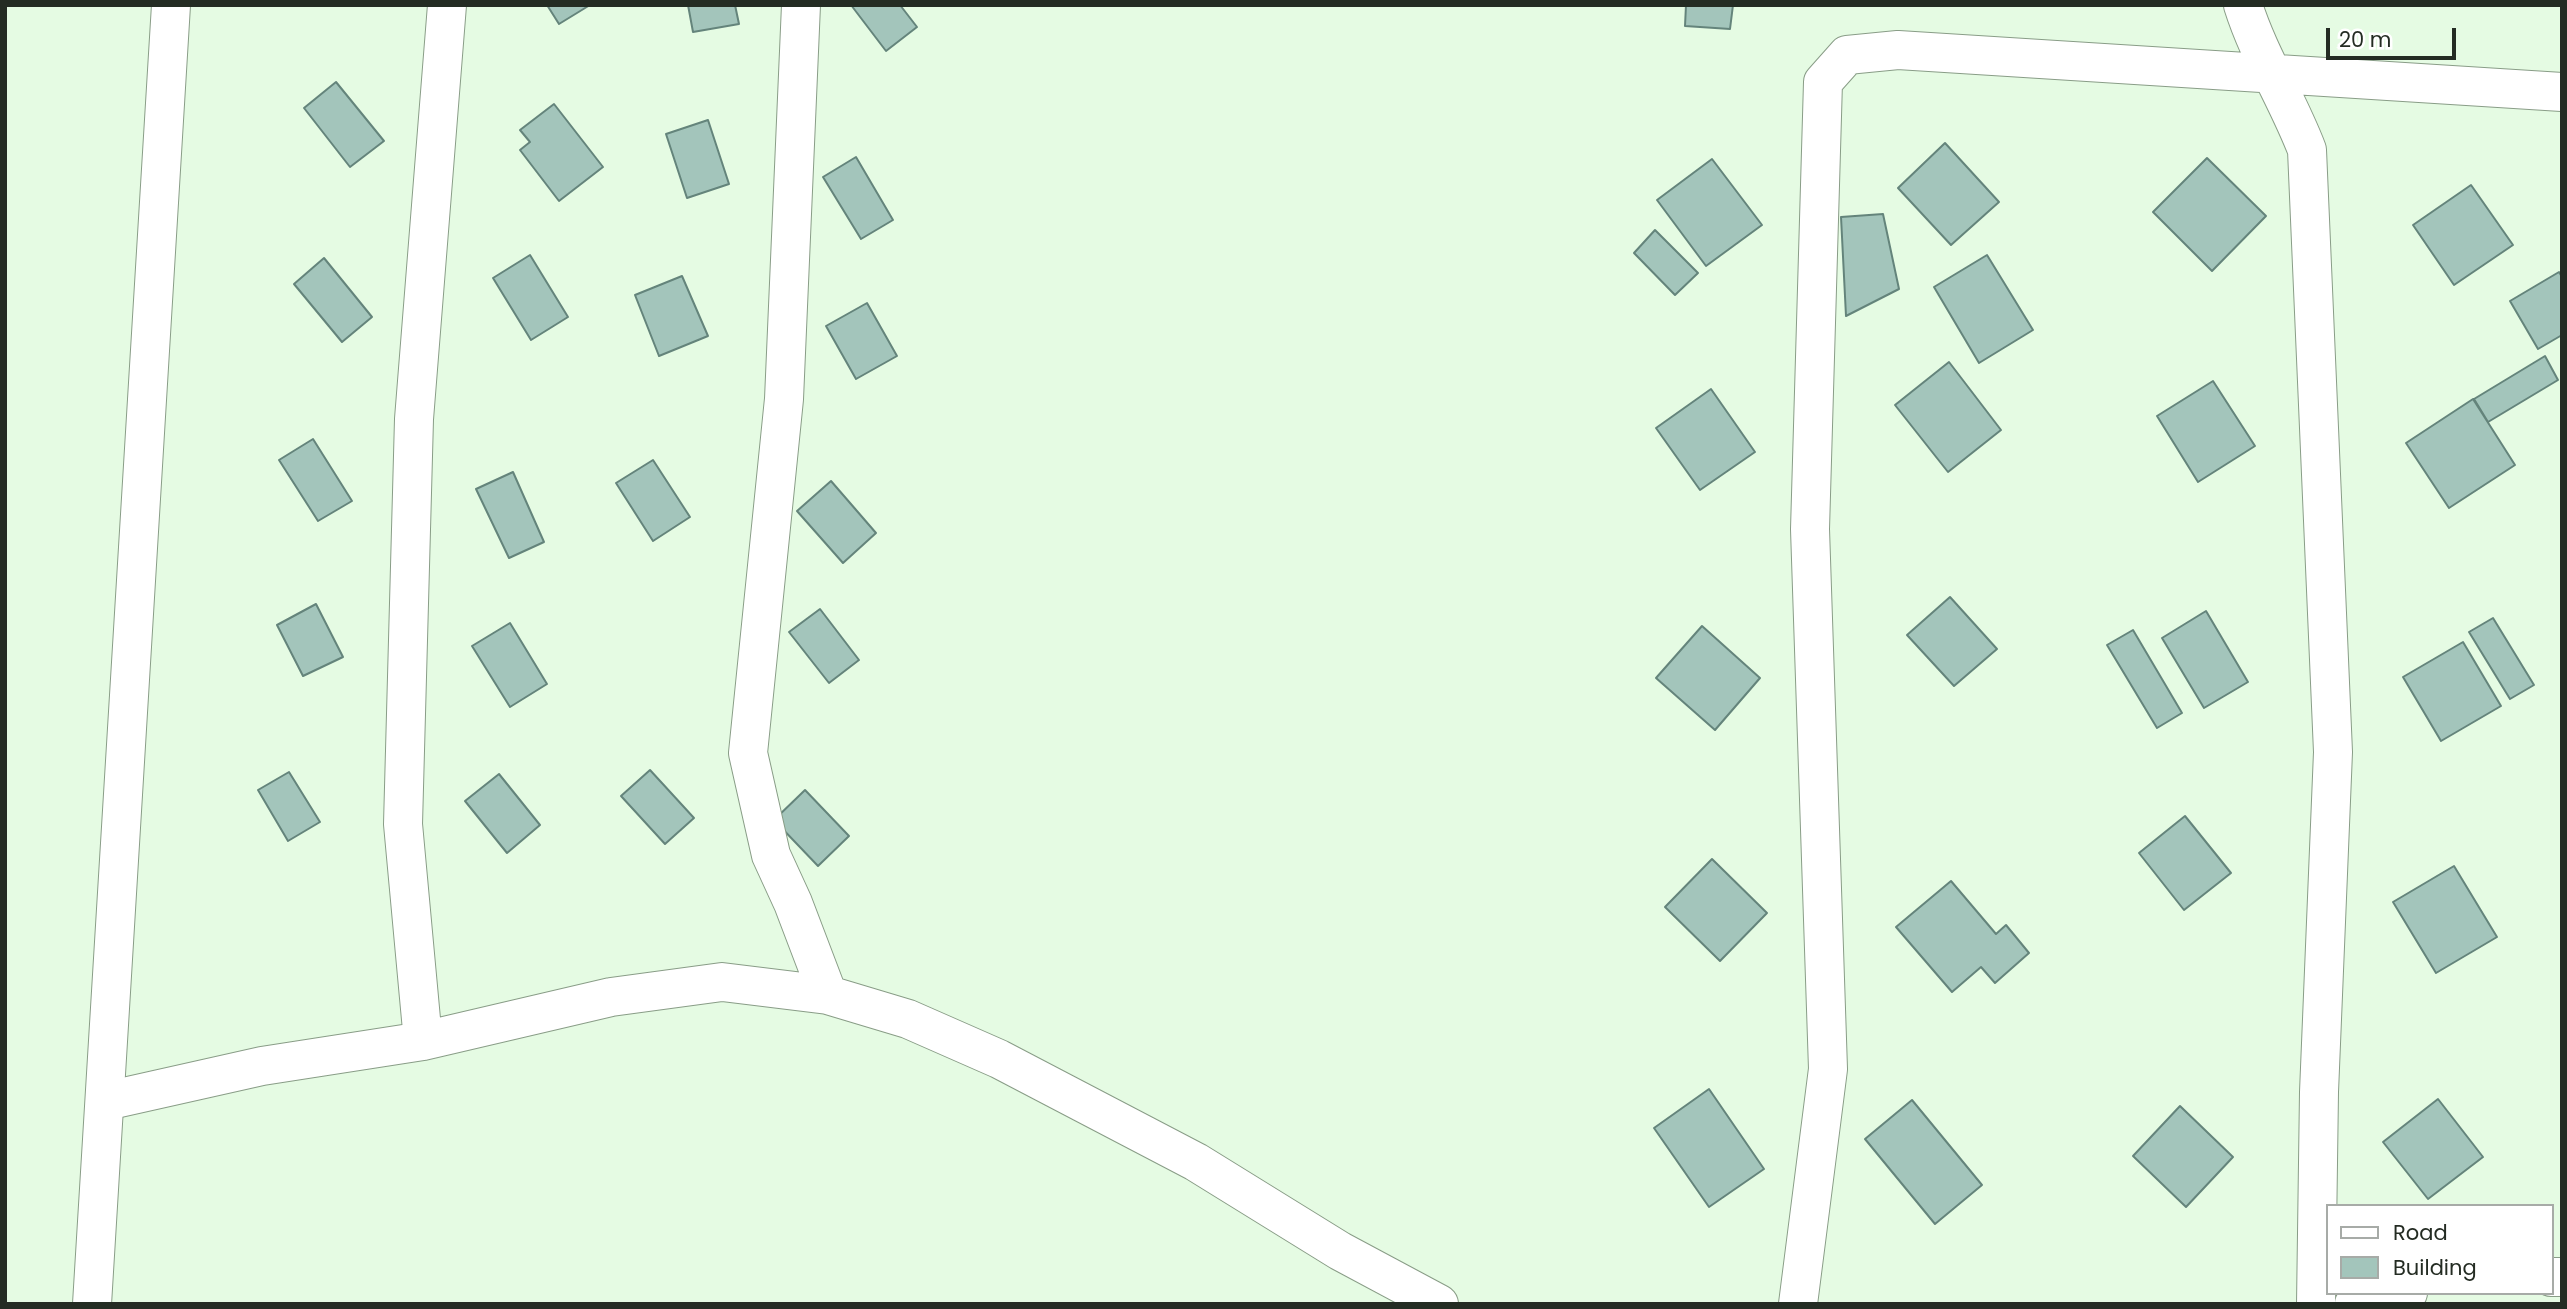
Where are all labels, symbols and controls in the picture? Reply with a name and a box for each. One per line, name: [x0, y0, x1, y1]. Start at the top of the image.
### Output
scale bar: [2329, 14, 2458, 58]
text: 20 m: [2339, 25, 2392, 54]
legend: [2326, 1204, 2553, 1295]
text: Road: [2393, 1218, 2448, 1247]
text: Building: [2393, 1253, 2477, 1282]

